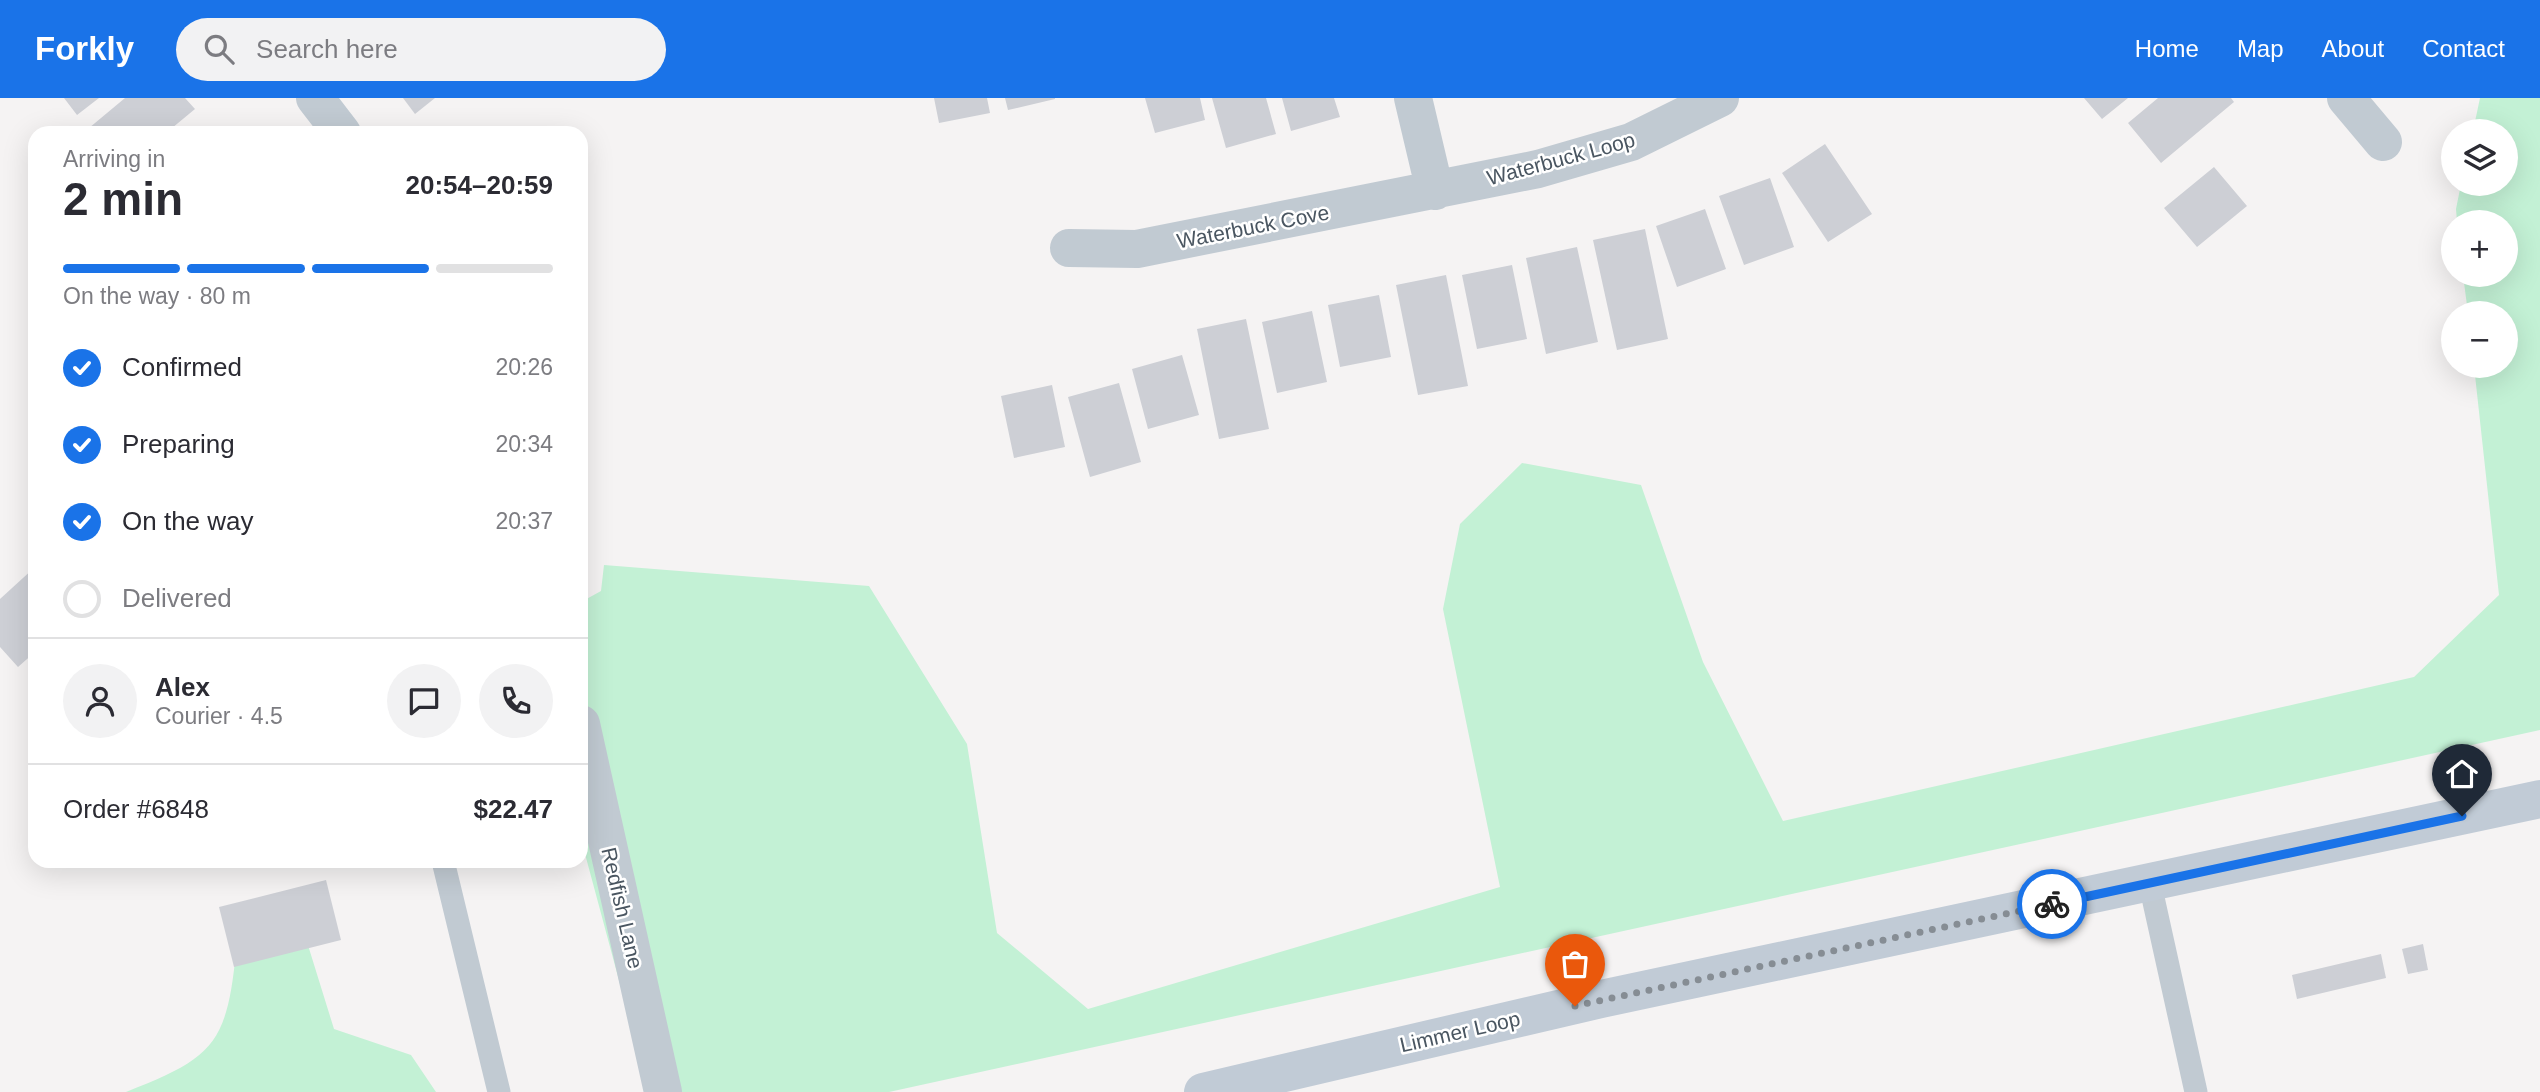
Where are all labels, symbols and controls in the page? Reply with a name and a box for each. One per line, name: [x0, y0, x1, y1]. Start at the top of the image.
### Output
search box: [176, 18, 666, 81]
text: Forkly: [35, 30, 134, 67]
icon: search: [200, 30, 238, 68]
text: Search here: [256, 34, 398, 64]
text: Home: [2135, 35, 2199, 62]
text: Map: [2237, 35, 2284, 62]
text: About: [2322, 35, 2384, 62]
text: Contact: [2422, 35, 2505, 62]
map controls: [2441, 119, 2518, 378]
button: layers: [2441, 119, 2518, 196]
street label: Waterbuck Loop: [1484, 128, 1637, 189]
text: Arriving in: [63, 146, 165, 172]
text: 20:54–20:59: [406, 170, 553, 200]
text: 2 min: [63, 173, 183, 225]
street label: Waterbuck Cove: [1175, 200, 1331, 253]
button: +: [2441, 210, 2518, 287]
text: On the way · 80 m: [63, 283, 251, 309]
button: −: [2441, 301, 2518, 378]
icon: check: [63, 349, 101, 387]
text: Confirmed: [122, 352, 242, 382]
text: 20:26: [495, 354, 553, 380]
icon: check: [63, 426, 101, 464]
text: Preparing: [122, 429, 235, 459]
text: 20:34: [495, 431, 553, 457]
icon: check: [63, 503, 101, 541]
text: On the way: [122, 506, 254, 536]
text: 20:37: [495, 508, 553, 534]
text: Delivered: [122, 583, 232, 613]
button: person: [63, 664, 137, 738]
button: chat: [387, 664, 461, 738]
button: phone: [479, 664, 553, 738]
text: Alex: [155, 672, 210, 702]
text: Courier · 4.5: [155, 703, 283, 729]
pin: [2432, 744, 2492, 816]
icon: home: [2443, 755, 2481, 793]
text: Order #6848: [63, 794, 209, 824]
text: $22.47: [473, 794, 553, 824]
street label: Redfish Lane: [597, 845, 648, 971]
courier: [2017, 869, 2087, 939]
icon: bike: [2033, 885, 2071, 923]
pin: [1545, 934, 1605, 1006]
icon: bag: [1556, 945, 1594, 983]
street label: Limmer Loop: [1398, 1007, 1522, 1057]

